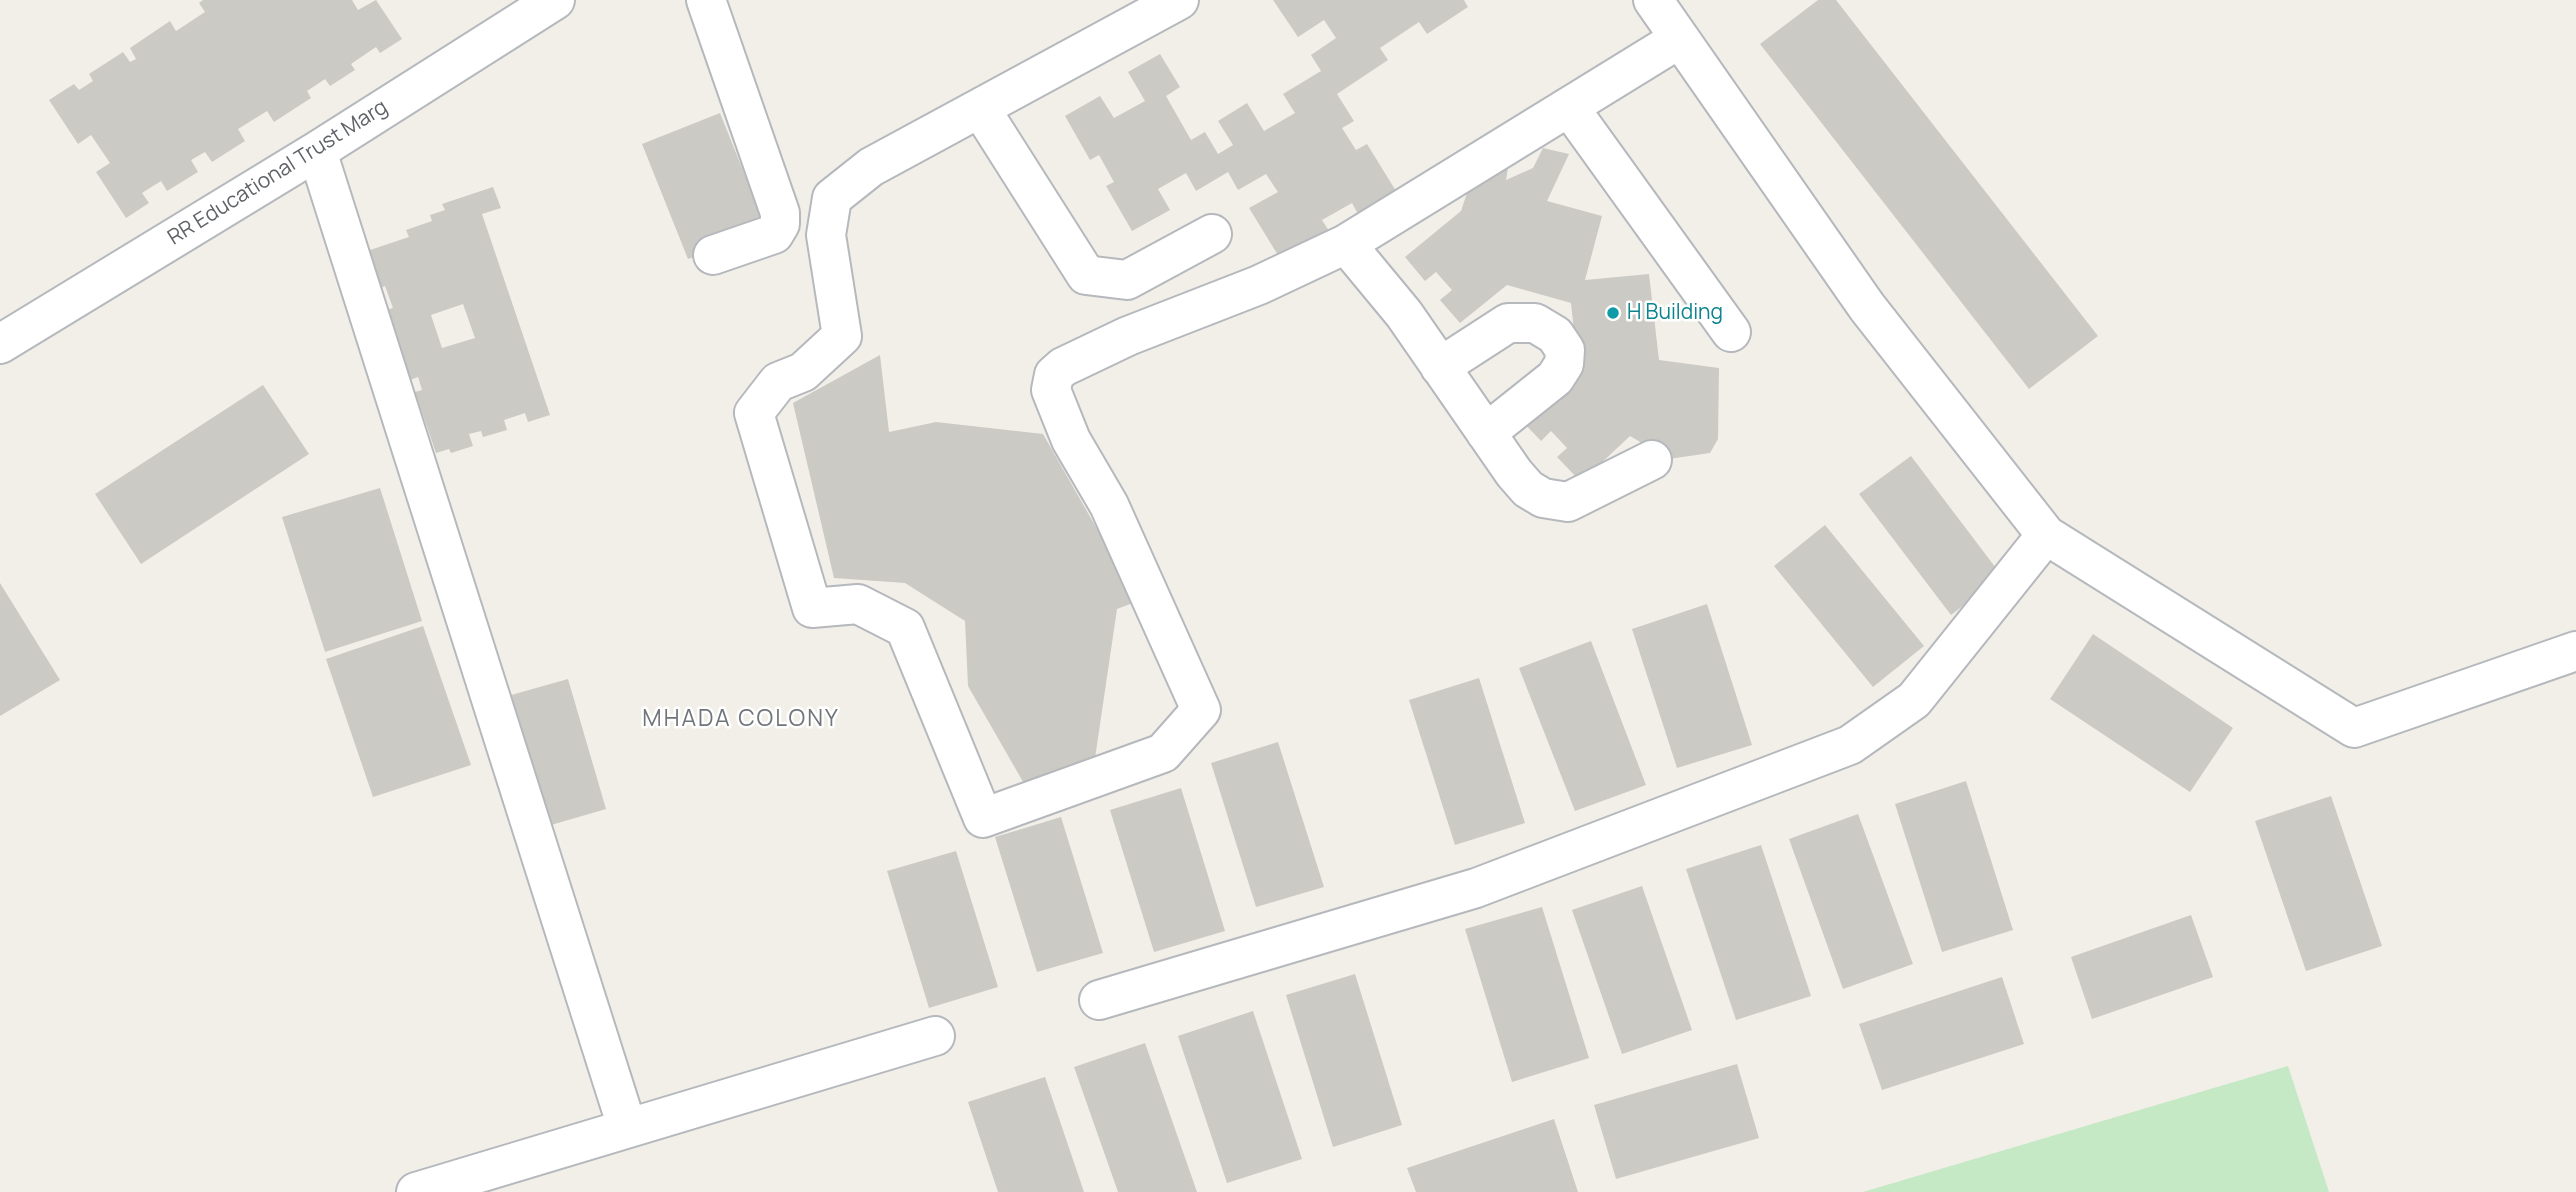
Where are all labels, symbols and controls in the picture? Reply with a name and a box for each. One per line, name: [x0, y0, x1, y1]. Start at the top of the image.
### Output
street label: RR Educational Trust Marg: [164, 95, 392, 251]
place label: H Building: [1627, 300, 1723, 326]
marker: H Building: [1605, 305, 1621, 321]
district label: MHADA COLONY: [644, 706, 838, 734]

